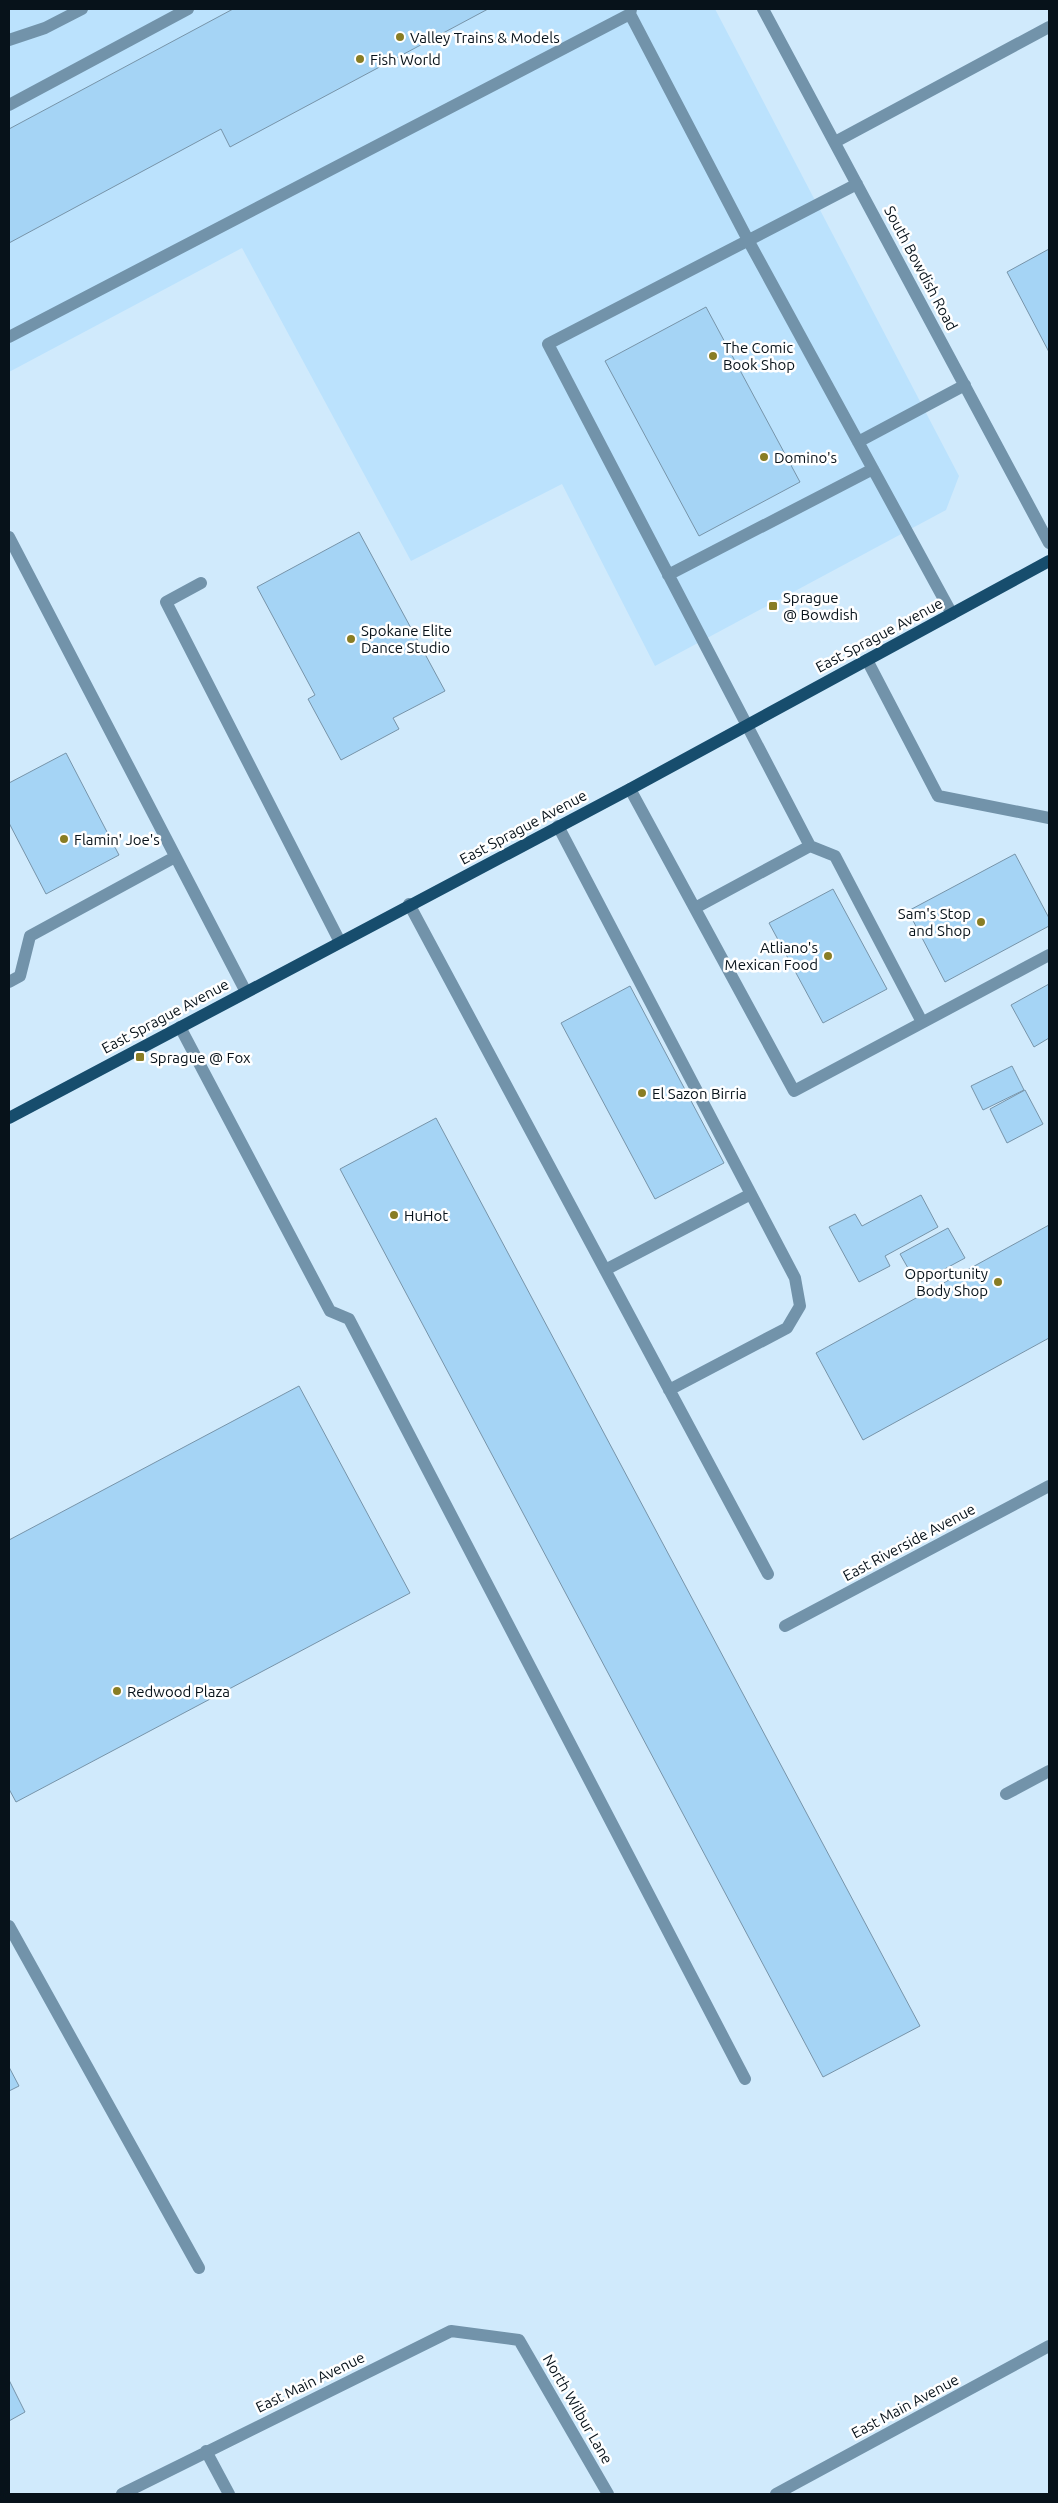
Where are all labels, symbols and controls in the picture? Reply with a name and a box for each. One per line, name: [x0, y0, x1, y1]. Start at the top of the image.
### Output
place label: Valley Trains & Models: [410, 29, 560, 46]
marker: Valley Trains & Models: [394, 31, 406, 43]
place label: Fish World: [370, 51, 441, 68]
marker: Fish World: [354, 53, 366, 65]
street label: South Bowdish Road: [881, 203, 961, 333]
place label: The Comic Book Shop: [723, 339, 795, 373]
marker: The Comic Book Shop: [707, 350, 719, 362]
place label: Domino's: [774, 449, 837, 466]
marker: Domino's: [758, 451, 770, 463]
place label: Sprague @ Bowdish: [783, 589, 858, 623]
street label: East Sprague Avenue: [813, 594, 945, 676]
marker: Sprague @ Bowdish: [767, 600, 779, 612]
place label: Spokane Elite Dance Studio: [361, 622, 452, 656]
marker: Spokane Elite Dance Studio: [345, 633, 357, 645]
street label: East Sprague Avenue: [457, 786, 589, 868]
place label: Flamin' Joe's: [74, 831, 160, 848]
marker: Flamin' Joe's: [58, 833, 70, 845]
place label: Sam's Stop and Shop: [898, 905, 971, 939]
marker: Sam's Stop and Shop: [975, 916, 987, 928]
place label: Atliano's Mexican Food: [725, 939, 818, 973]
marker: Atliano's Mexican Food: [822, 950, 834, 962]
street label: East Sprague Avenue: [99, 975, 231, 1057]
place label: Sprague @ Fox: [150, 1049, 251, 1066]
marker: Sprague @ Fox: [134, 1051, 146, 1063]
place label: El Sazon Birria: [652, 1085, 747, 1102]
marker: El Sazon Birria: [636, 1087, 648, 1099]
place label: HuHot: [404, 1207, 448, 1224]
marker: HuHot: [388, 1209, 400, 1221]
place label: Opportunity Body Shop: [905, 1265, 988, 1299]
marker: Opportunity Body Shop: [992, 1276, 1004, 1288]
street label: East Riverside Avenue: [840, 1500, 978, 1584]
place label: Redwood Plaza: [127, 1683, 230, 1700]
marker: Redwood Plaza: [111, 1685, 123, 1697]
street label: East Main Avenue: [253, 2348, 367, 2416]
street label: North Wilbur Lane: [540, 2351, 616, 2467]
street label: East Main Avenue: [849, 2371, 961, 2441]

